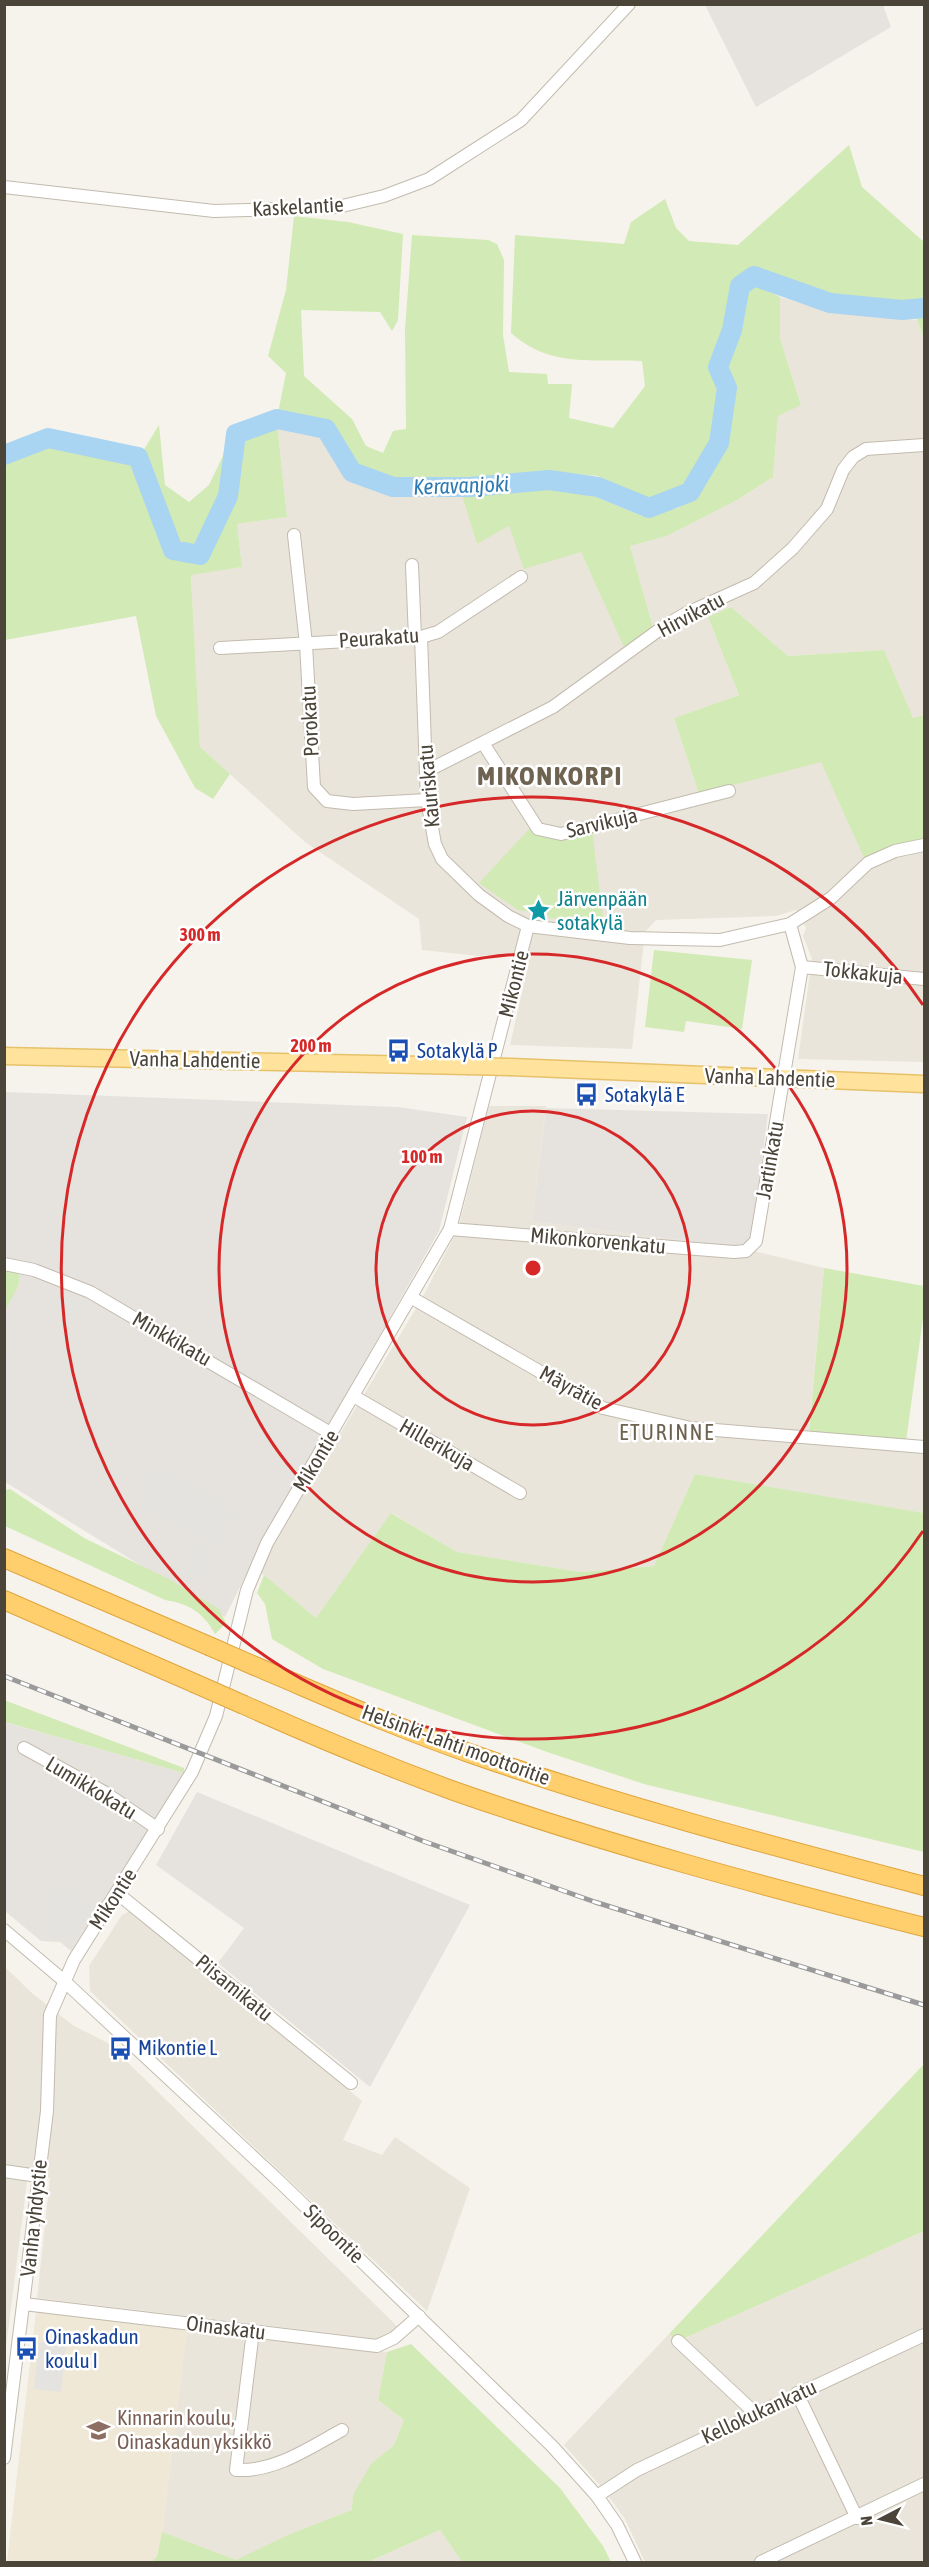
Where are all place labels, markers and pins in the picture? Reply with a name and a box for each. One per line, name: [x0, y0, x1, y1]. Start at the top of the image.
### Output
place label: Järvenpään sotakylä: [557, 886, 648, 934]
place icon: Järvenpään sotakylä: [526, 898, 552, 924]
bus stop icon: Sotakylä P: [386, 1038, 412, 1064]
place label: Sotakylä P: [417, 1038, 498, 1062]
bus stop icon: Sotakylä E: [574, 1082, 600, 1108]
place label: Sotakylä E: [605, 1082, 685, 1106]
centre of rings: [523, 1258, 543, 1278]
bus stop icon: Mikontie L: [107, 2035, 133, 2061]
place label: Mikontie L: [138, 2035, 217, 2059]
place label: Oinaskadun koulu I: [45, 2324, 139, 2372]
bus stop icon: Oinaskadun koulu I: [14, 2336, 40, 2362]
place label: Kinnarin koulu, Oinaskadun yksikkö: [117, 2405, 272, 2453]
school or university icon: Kinnarin koulu, Oinaskadun yksikkö: [86, 2417, 112, 2443]

